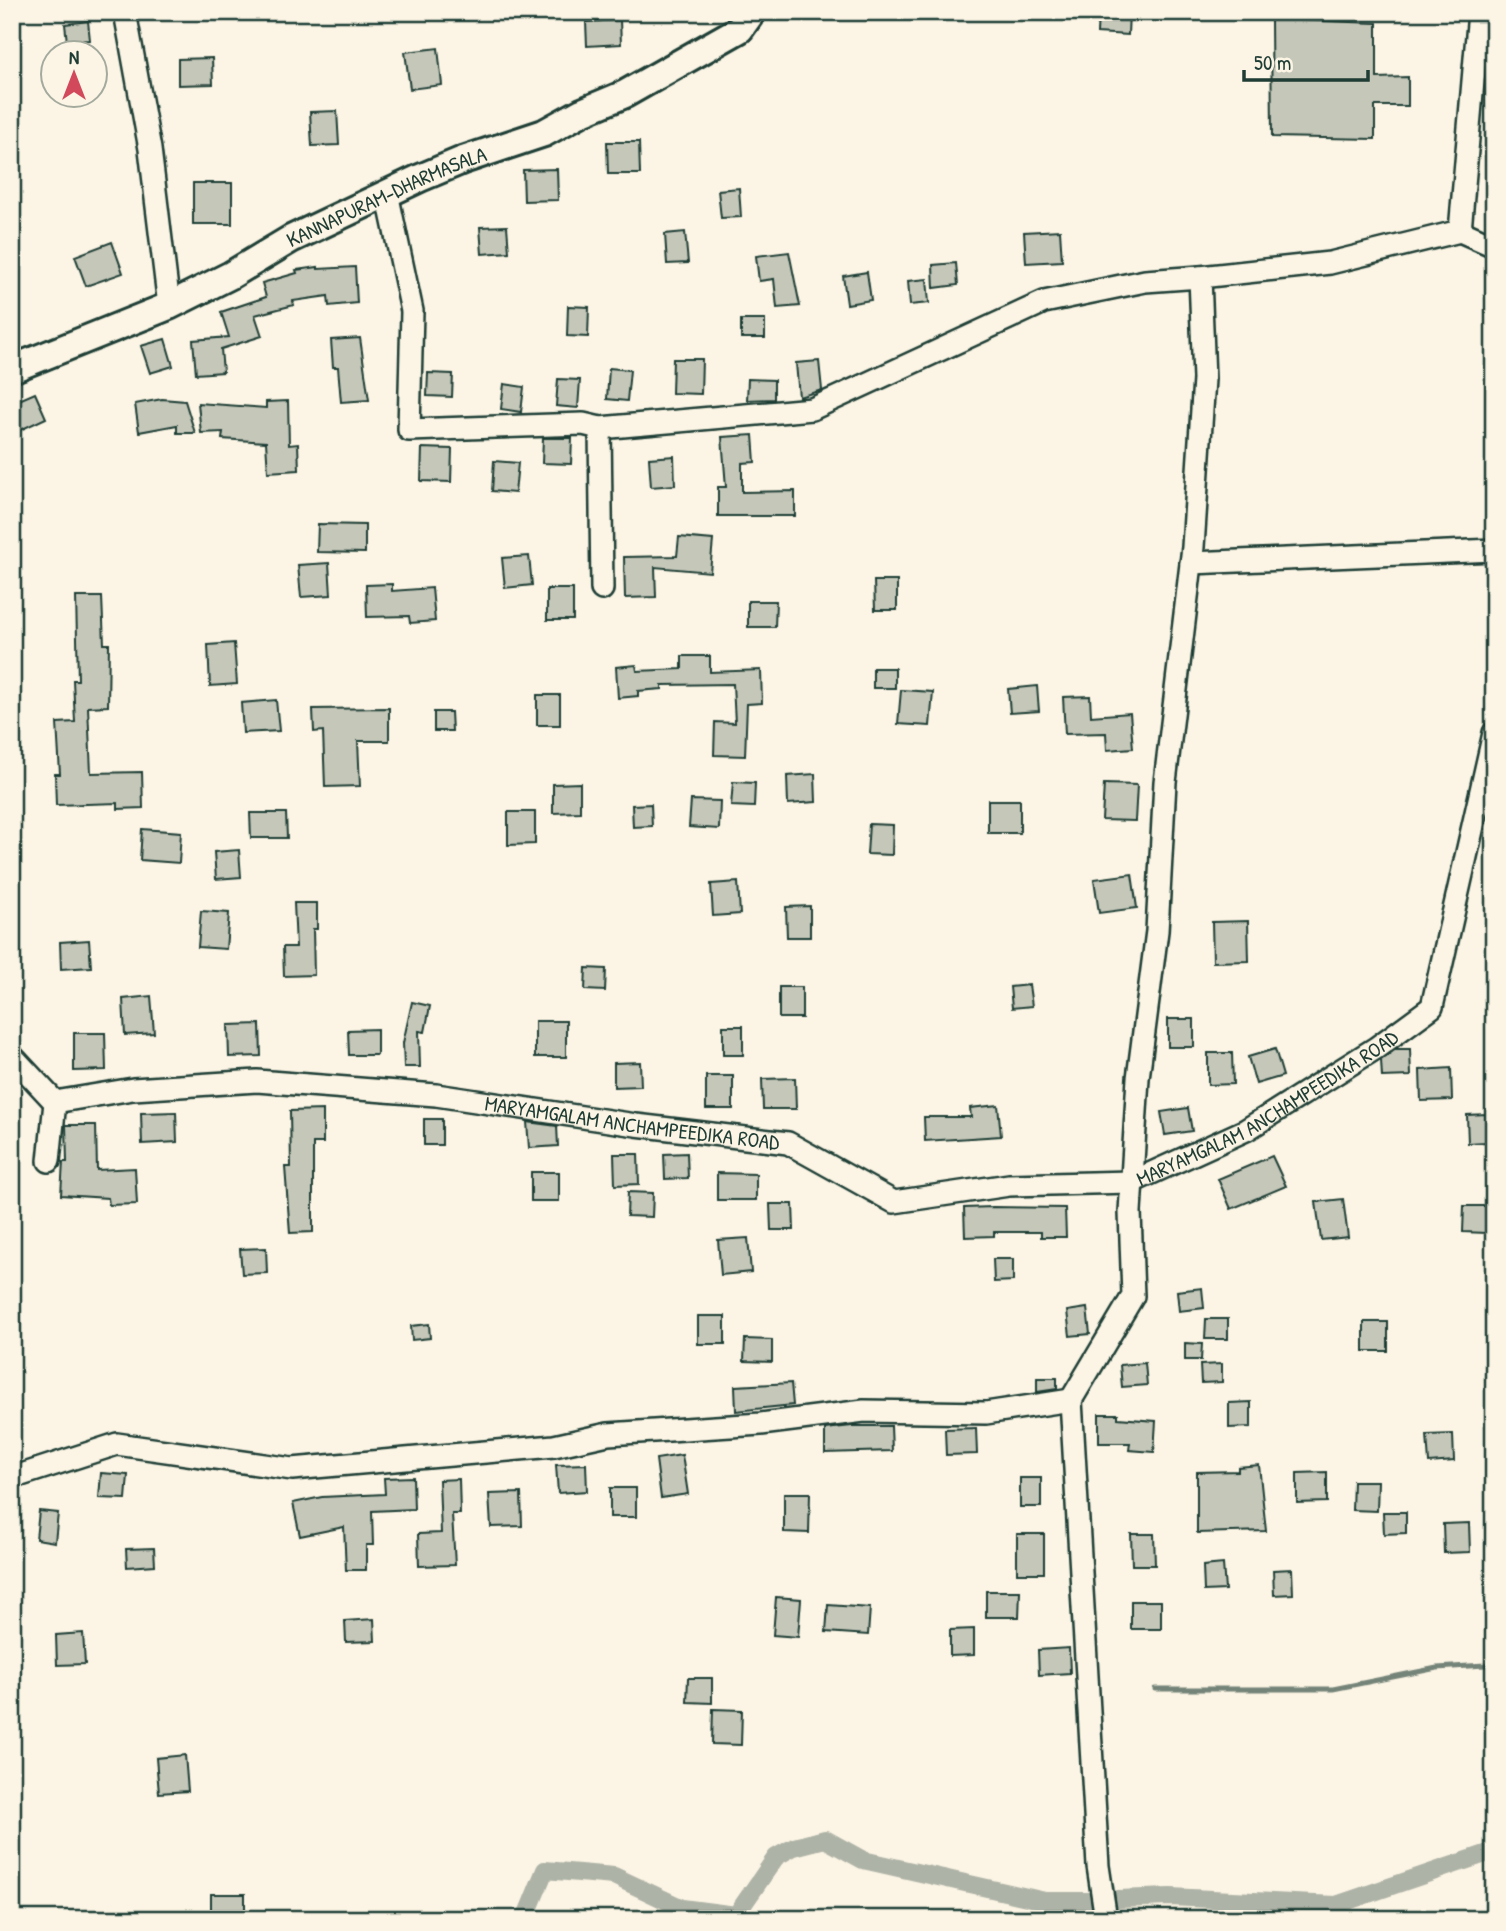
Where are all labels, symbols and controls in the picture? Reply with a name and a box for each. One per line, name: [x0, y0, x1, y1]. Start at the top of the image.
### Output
north arrow: [38, 38, 108, 108]
scale bar: [1244, 38, 1368, 82]
text: N: [69, 44, 79, 70]
text: 50 m: [1254, 48, 1291, 77]
street label: KANNAPURAM-DHARMASALA: [281, 139, 490, 254]
street label: MARYAMGALAM ANCHAMPEEDIKA ROAD: [1131, 1022, 1404, 1193]
street label: MARYAMGALAM ANCHAMPEEDIKA ROAD: [483, 1088, 781, 1156]

